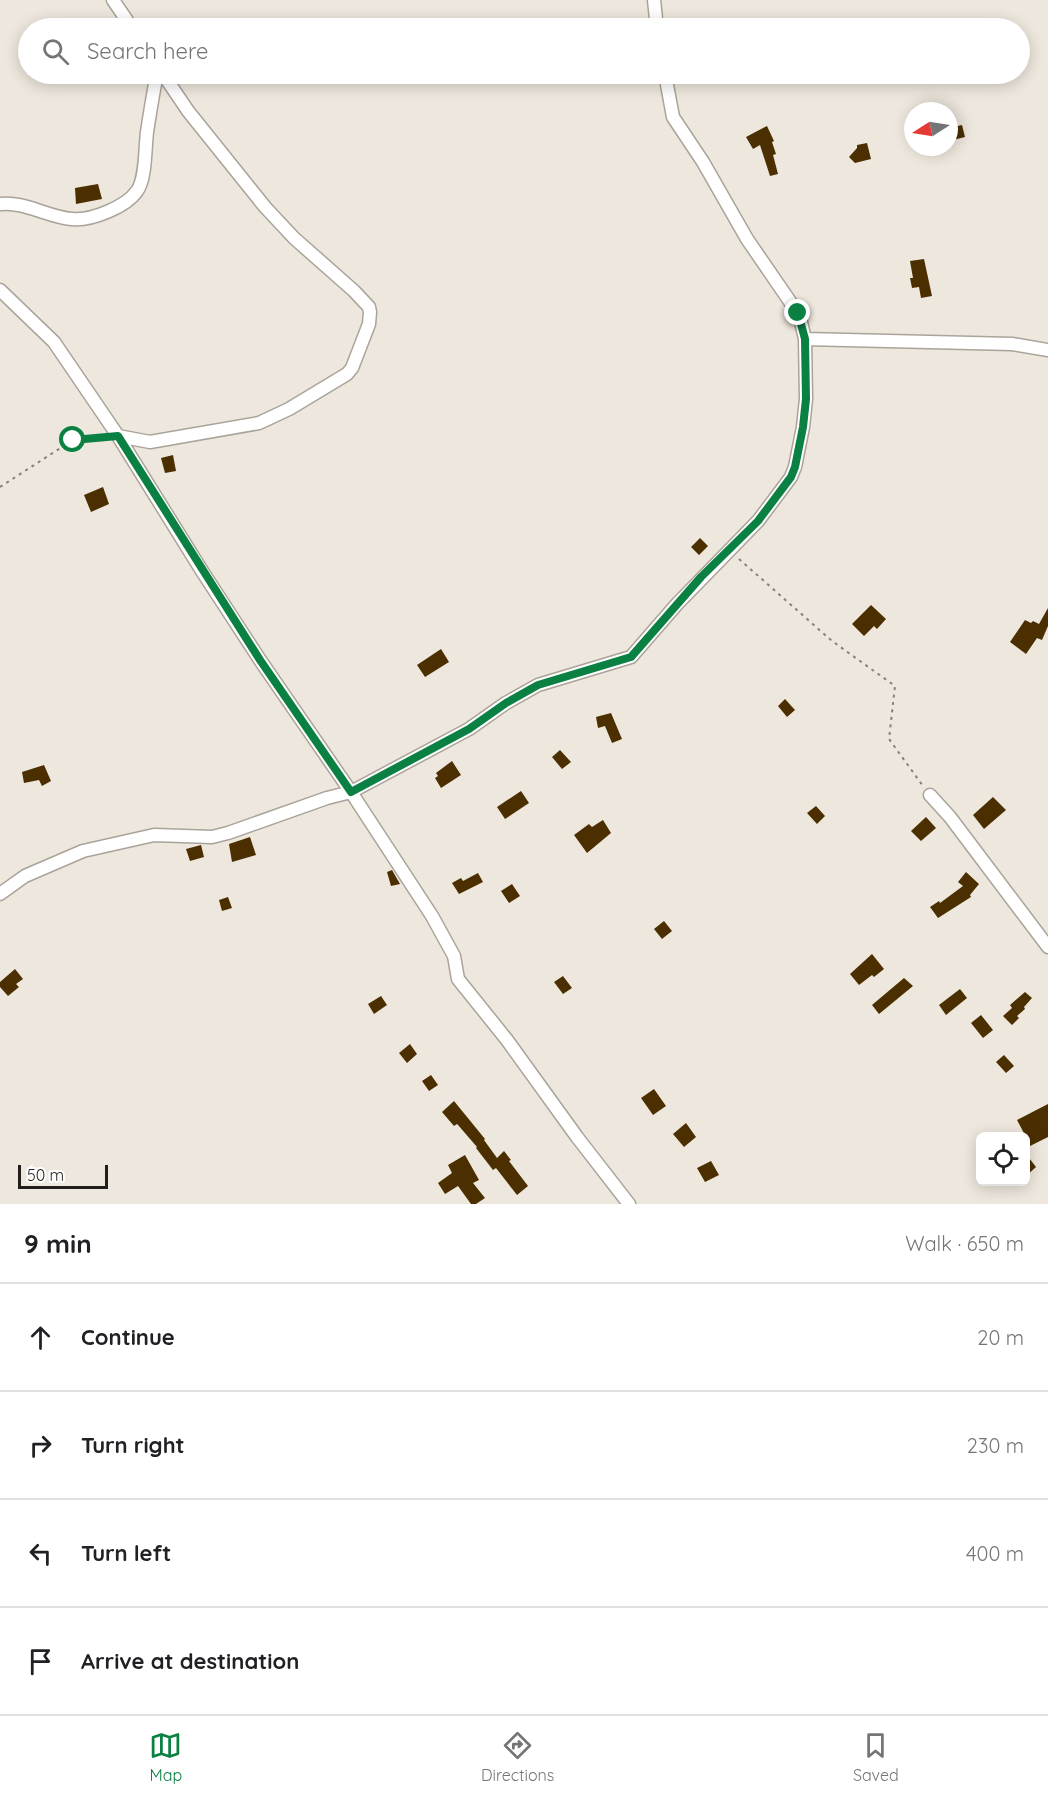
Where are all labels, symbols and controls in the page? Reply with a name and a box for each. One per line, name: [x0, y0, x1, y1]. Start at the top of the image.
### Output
search box: [18, 18, 1030, 84]
icon: search: [39, 35, 72, 68]
text: Search here: [87, 37, 208, 65]
north arrow: [904, 102, 958, 156]
route end: [784, 299, 810, 325]
route start: [59, 426, 85, 452]
map controls: [976, 1132, 1030, 1186]
button: locate: [976, 1132, 1030, 1186]
scale bar: [18, 1162, 108, 1190]
text: 50 m: [27, 1165, 64, 1185]
text: 9 min: [24, 1227, 92, 1260]
text: Walk · 650 m: [905, 1231, 1024, 1256]
icon: ahead: [24, 1321, 57, 1354]
text: Continue: [81, 1323, 175, 1351]
text: 20 m: [977, 1325, 1024, 1350]
icon: right: [24, 1429, 57, 1462]
text: Turn right: [81, 1431, 185, 1459]
text: 230 m: [967, 1433, 1024, 1458]
icon: left: [24, 1537, 57, 1570]
text: Turn left: [81, 1539, 171, 1567]
text: 400 m: [966, 1541, 1024, 1566]
icon: arrive: [24, 1645, 57, 1678]
text: Arrive at destination: [81, 1647, 299, 1675]
tab: Map: [149, 1729, 182, 1785]
tab: Directions: [481, 1729, 554, 1785]
tab: Saved: [853, 1729, 899, 1785]

